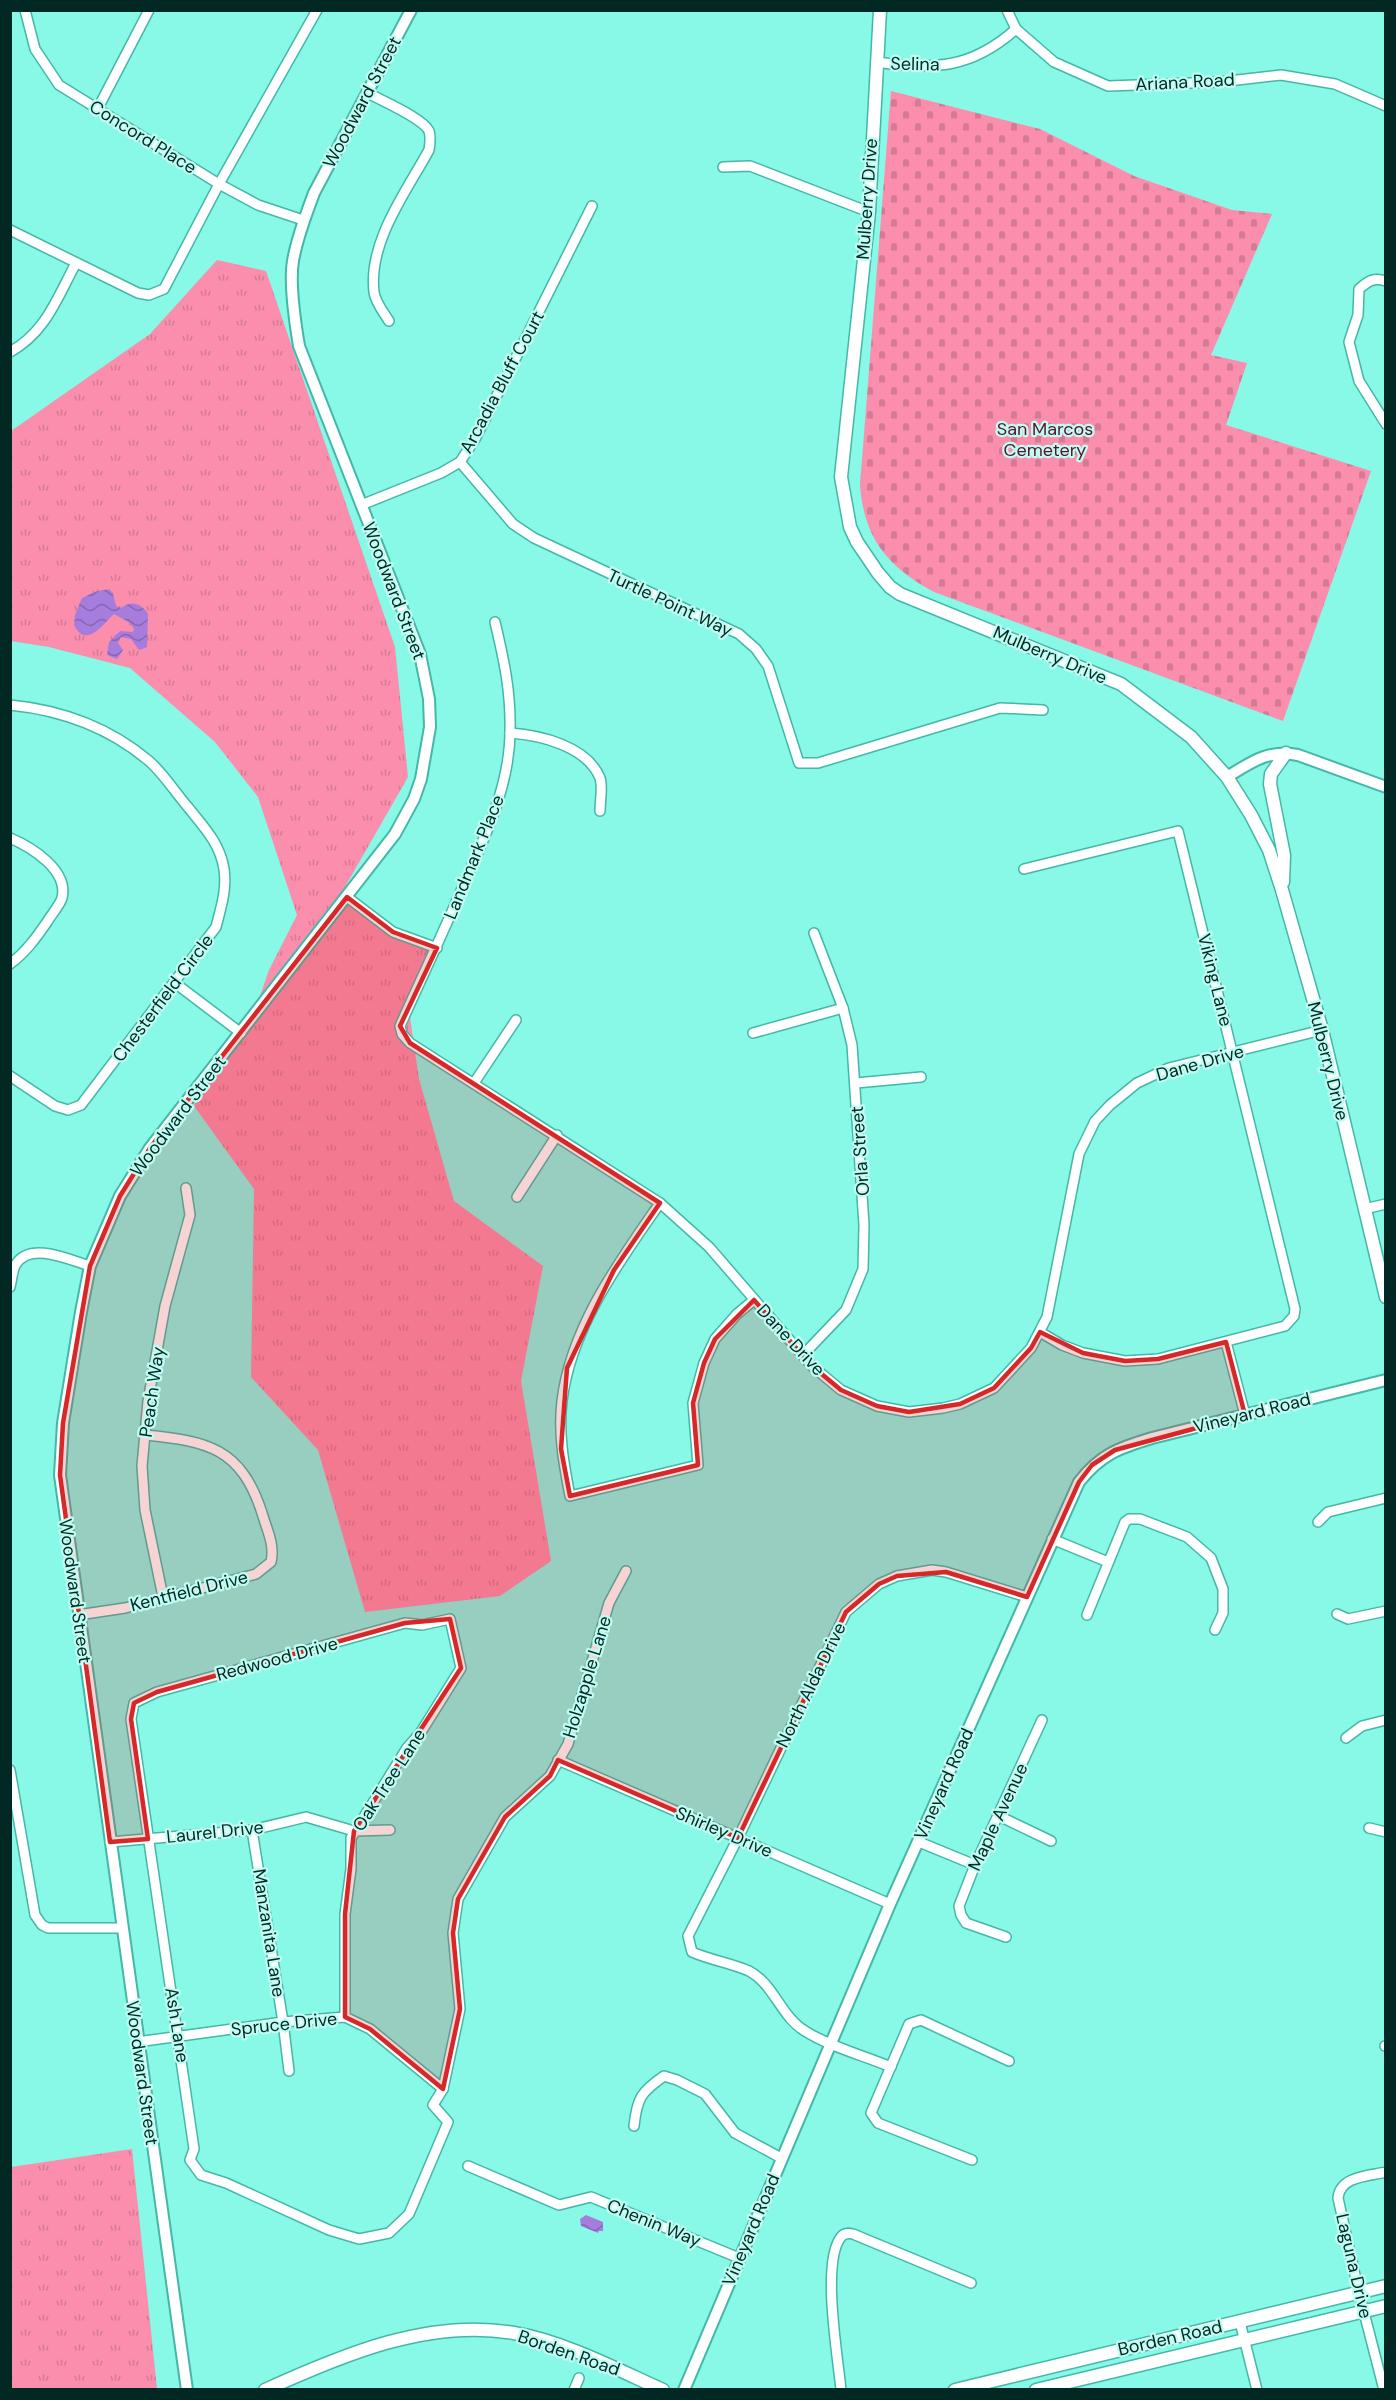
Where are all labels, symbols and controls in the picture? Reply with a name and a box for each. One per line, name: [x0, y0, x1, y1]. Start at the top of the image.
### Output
street label: Woodward Street: [317, 32, 407, 172]
street label: Selina: [890, 52, 940, 76]
street label: Ariana Road: [1135, 67, 1235, 97]
street label: Concord Place: [85, 94, 201, 180]
street label: Mulberry Drive: [851, 137, 883, 261]
street label: Arcadia Bluff Court: [454, 306, 550, 458]
park label: San Marcos Cemetery: [997, 417, 1093, 462]
street label: Woodward Street: [357, 519, 431, 663]
street label: Turtle Point Way: [604, 564, 736, 642]
street label: Mulberry Drive: [989, 620, 1111, 690]
street label: Landmark Place: [438, 791, 510, 923]
street label: Chesterfield Circle: [107, 929, 219, 1067]
street label: Viking Lane: [1192, 931, 1238, 1029]
street label: Mulberry Drive: [1302, 999, 1354, 1123]
street label: Dane Drive: [1153, 1039, 1247, 1087]
street label: Woodward Street: [125, 1051, 231, 1181]
street label: Orla Street: [845, 1105, 875, 1197]
street label: Dane Drive: [751, 1299, 831, 1381]
street label: Peach Way: [134, 1345, 170, 1439]
street label: Vineyard Road: [1191, 1387, 1313, 1439]
street label: Woodward Street: [53, 1517, 97, 1665]
street label: Kentfield Drive: [128, 1565, 250, 1617]
street label: Holzapple Lane: [557, 1613, 617, 1741]
street label: North Alda Drive: [770, 1618, 852, 1752]
street label: Redwood Drive: [213, 1631, 341, 1687]
street label: Oak Tree Lane: [347, 1724, 431, 1836]
street label: Vineyard Road: [909, 1724, 979, 1844]
street label: Maple Avenue: [963, 1759, 1033, 1875]
street label: Shirley Drive: [672, 1801, 776, 1863]
street label: Laurel Drive: [165, 1815, 265, 1849]
street label: Manzanita Lane: [247, 1867, 291, 1999]
street label: Ash Lane: [159, 1986, 195, 2064]
street label: Woodward Street: [120, 1999, 164, 2147]
street label: Spruce Drive: [230, 2006, 338, 2042]
street label: Vineyard Road: [716, 2170, 786, 2290]
street label: Chenin Way: [603, 2193, 705, 2253]
street label: Laguna Drive: [1330, 2211, 1378, 2321]
street label: Borden Road: [1115, 2314, 1225, 2362]
street label: Borden Road: [515, 2324, 623, 2382]

